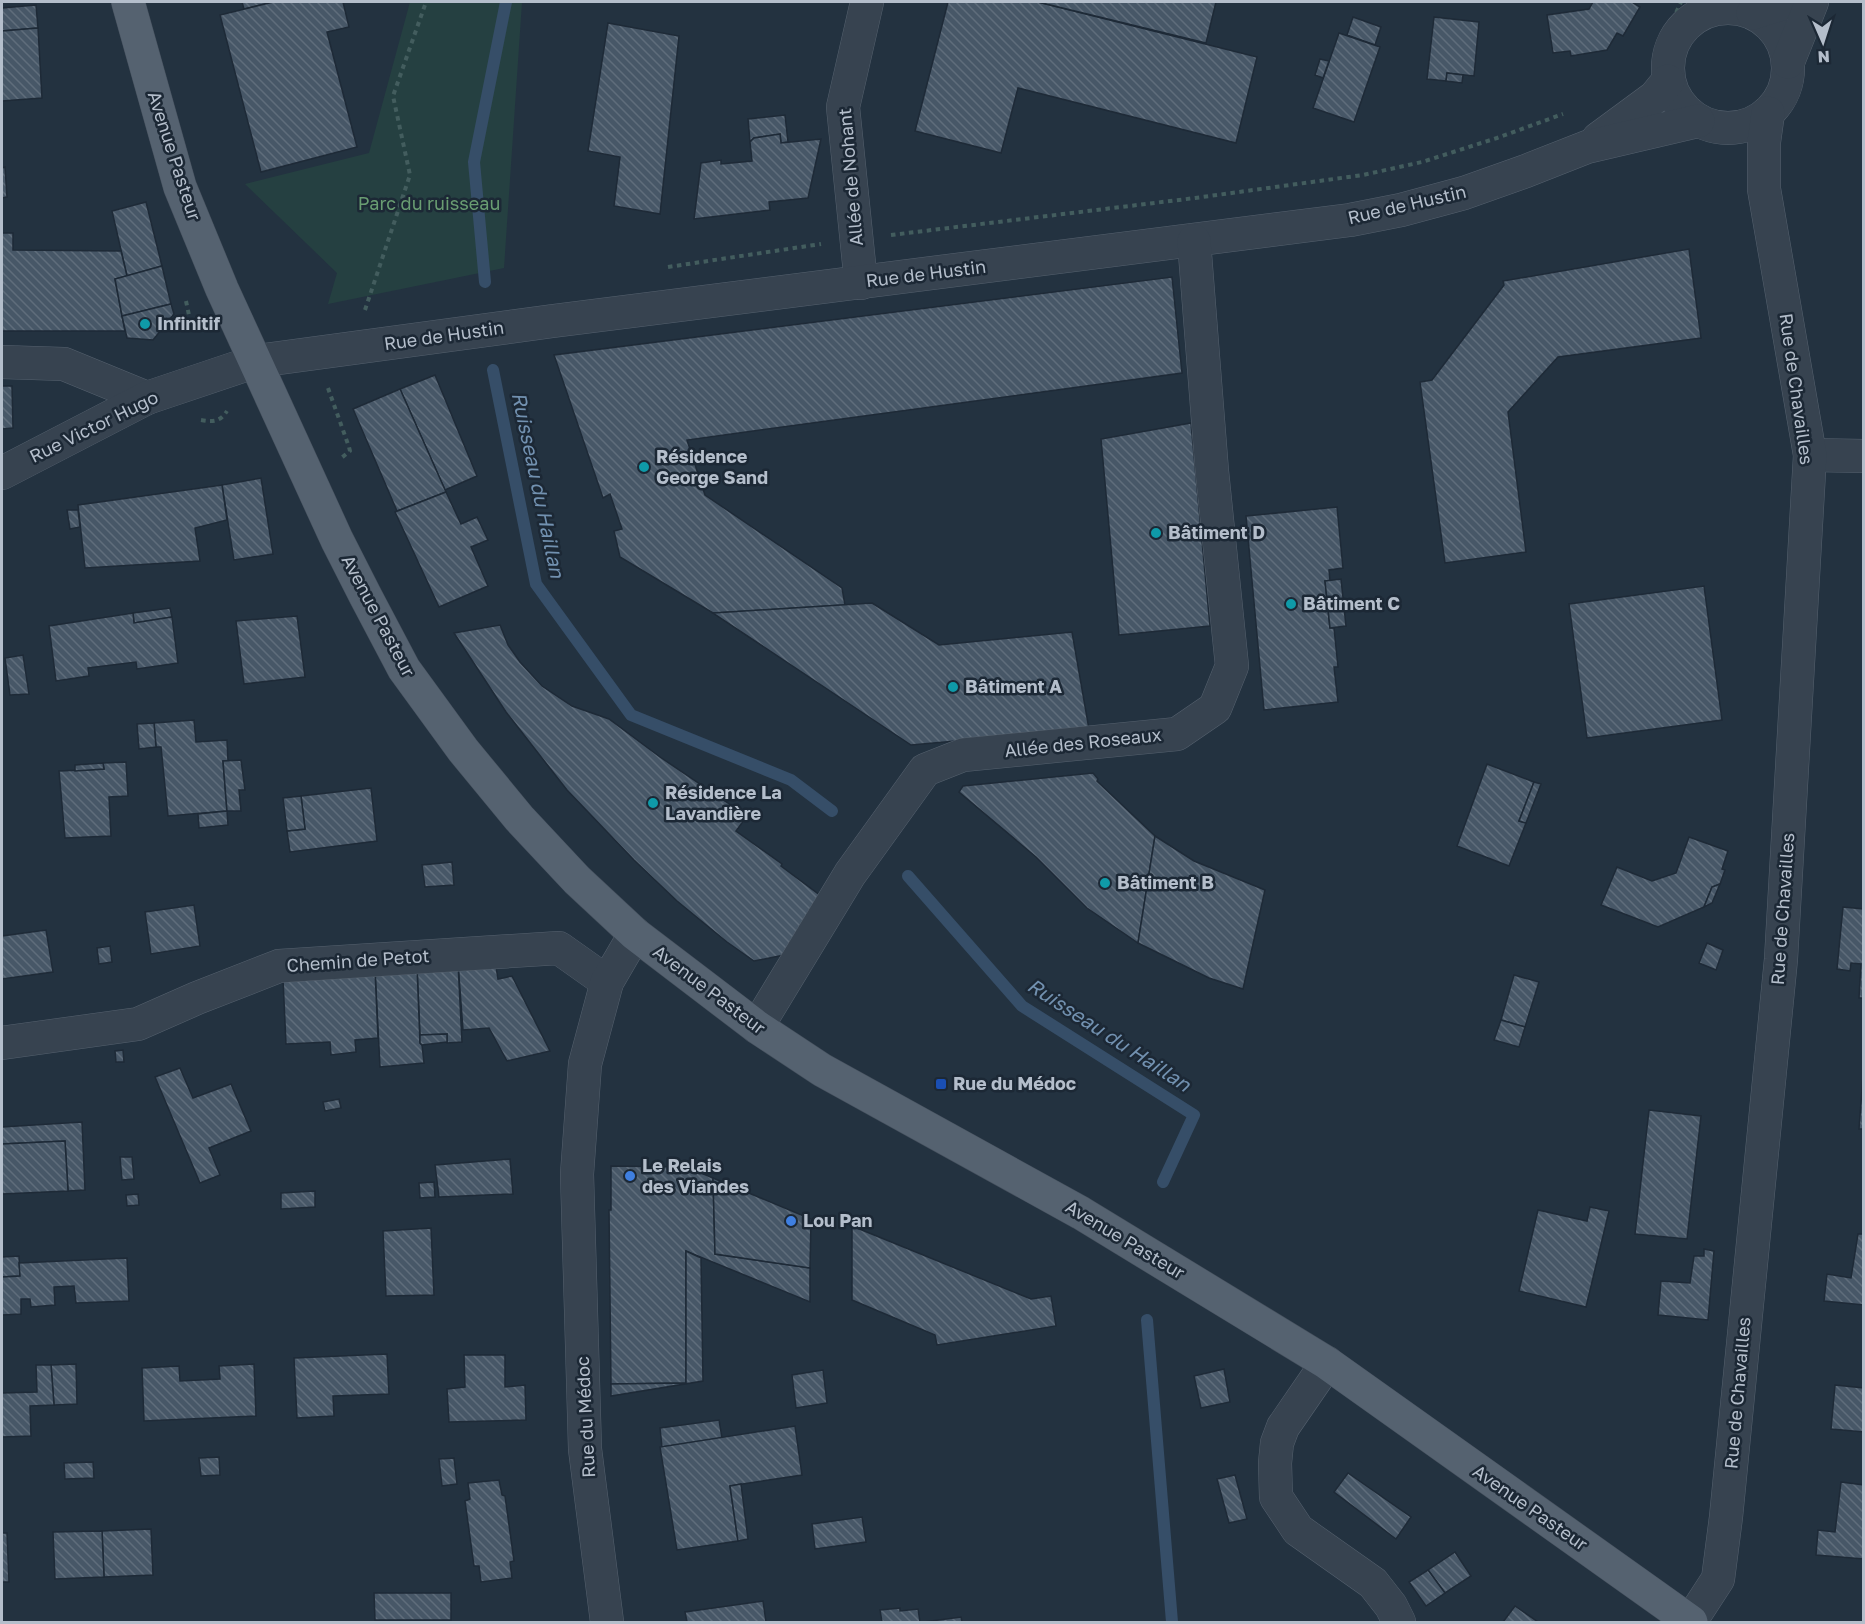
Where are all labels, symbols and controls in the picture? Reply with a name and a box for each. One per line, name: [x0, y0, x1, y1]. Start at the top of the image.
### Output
north arrow: [1793, 12, 1853, 72]
text: N: [1817, 47, 1830, 67]
street label: Avenue Pasteur: [144, 88, 206, 223]
street label: Allée de Nohant: [833, 107, 867, 247]
street label: Rue de Hustin: [1345, 180, 1468, 228]
park label: Parc du ruisseau: [358, 192, 500, 214]
street label: Rue de Hustin: [865, 255, 987, 291]
place label: Infinitif: [157, 312, 220, 334]
street label: Rue de Chavailles: [1775, 312, 1819, 466]
street label: Rue de Hustin: [382, 316, 505, 354]
marker: Infinitif: [138, 317, 152, 331]
street label: Rue Victor Hugo: [26, 385, 161, 467]
water label: Ruisseau du Haillan: [508, 390, 571, 581]
place label: Résidence George Sand: [656, 445, 768, 488]
marker: Résidence George Sand: [637, 460, 651, 474]
place label: Bâtiment D: [1168, 521, 1265, 543]
marker: Bâtiment D: [1149, 526, 1163, 540]
street label: Avenue Pasteur: [337, 551, 420, 680]
place label: Bâtiment C: [1303, 592, 1400, 614]
marker: Bâtiment C: [1284, 597, 1298, 611]
place label: Bâtiment A: [965, 675, 1062, 697]
marker: Bâtiment A: [946, 680, 960, 694]
street label: Allée des Roseaux: [1003, 723, 1163, 761]
place label: Résidence La Lavandière: [665, 781, 782, 824]
marker: Résidence La Lavandière: [646, 796, 660, 810]
street label: Rue de Chavailles: [1766, 832, 1798, 986]
place label: Bâtiment B: [1117, 871, 1214, 893]
marker: Bâtiment B: [1098, 876, 1112, 890]
street label: Avenue Pasteur: [649, 940, 770, 1039]
street label: Chemin de Petot: [286, 944, 430, 976]
water label: Ruisseau du Haillan: [1024, 972, 1196, 1096]
place label: Rue du Médoc: [953, 1072, 1076, 1094]
marker: Rue du Médoc: [934, 1077, 948, 1091]
place label: Le Relais des Viandes: [642, 1154, 749, 1197]
marker: Le Relais des Viandes: [623, 1169, 637, 1183]
street label: Avenue Pasteur: [1062, 1195, 1189, 1283]
place label: Lou Pan: [803, 1209, 873, 1231]
marker: Lou Pan: [784, 1214, 798, 1228]
street label: Rue de Chavailles: [1719, 1316, 1755, 1470]
street label: Rue du Médoc: [571, 1355, 599, 1478]
street label: Avenue Pasteur: [1469, 1459, 1592, 1555]

